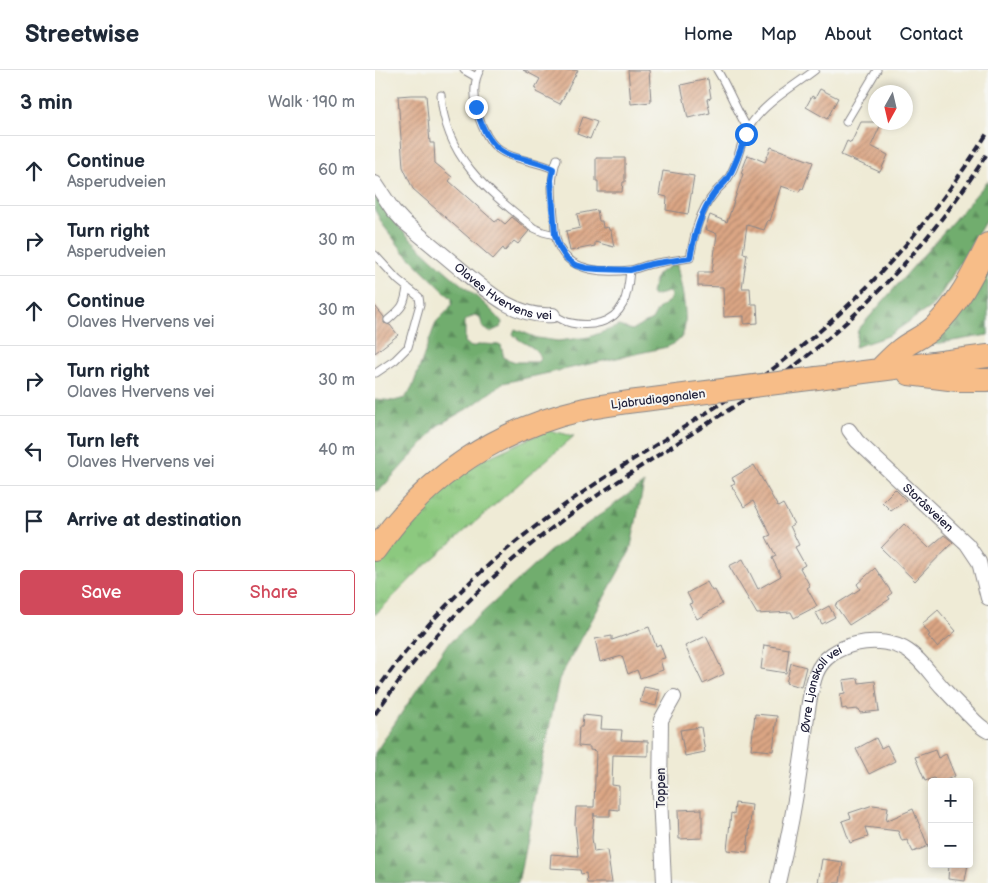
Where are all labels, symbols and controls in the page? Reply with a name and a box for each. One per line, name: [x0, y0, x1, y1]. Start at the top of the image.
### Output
text: Streetwise: [25, 20, 139, 49]
text: Home: [684, 24, 733, 45]
text: Map: [761, 24, 797, 45]
text: About: [825, 24, 872, 45]
text: Contact: [900, 24, 963, 45]
north arrow: [868, 85, 913, 130]
text: 3 min: [20, 90, 73, 115]
text: Walk · 190 m: [268, 93, 355, 112]
route end: [465, 96, 488, 119]
route start: [735, 123, 758, 146]
text: Continue: [67, 150, 145, 173]
icon: ahead: [20, 157, 48, 185]
text: 60 m: [318, 161, 355, 180]
text: Asperudveien: [67, 173, 166, 192]
text: Turn right: [67, 220, 150, 243]
icon: right: [20, 227, 48, 255]
text: 30 m: [318, 231, 355, 250]
text: Asperudveien: [67, 243, 166, 262]
street label: Olaves Hvervens vei: [451, 260, 552, 323]
text: Continue: [67, 290, 145, 313]
icon: ahead: [20, 297, 48, 325]
text: 30 m: [318, 301, 355, 320]
text: Olaves Hvervens vei: [67, 313, 214, 332]
text: Turn right: [67, 360, 150, 383]
icon: right: [20, 367, 48, 395]
text: 30 m: [318, 371, 355, 390]
text: Olaves Hvervens vei: [67, 383, 214, 402]
street label: Ljabrudiagonalen: [610, 386, 706, 413]
text: Turn left: [67, 430, 139, 453]
icon: left: [20, 437, 48, 465]
text: 40 m: [318, 441, 355, 460]
text: Olaves Hvervens vei: [67, 453, 214, 472]
street label: Storåsveien: [899, 481, 956, 535]
icon: arrive: [20, 507, 48, 535]
text: Arrive at destination: [67, 509, 242, 532]
button: Save: [20, 570, 183, 615]
button: Share: [193, 570, 355, 615]
street label: Øvre Ljanskoll vei: [798, 643, 845, 734]
street label: Toppen: [654, 767, 669, 808]
map controls: [928, 778, 973, 868]
button: +: [928, 778, 973, 823]
button: −: [928, 823, 973, 868]

